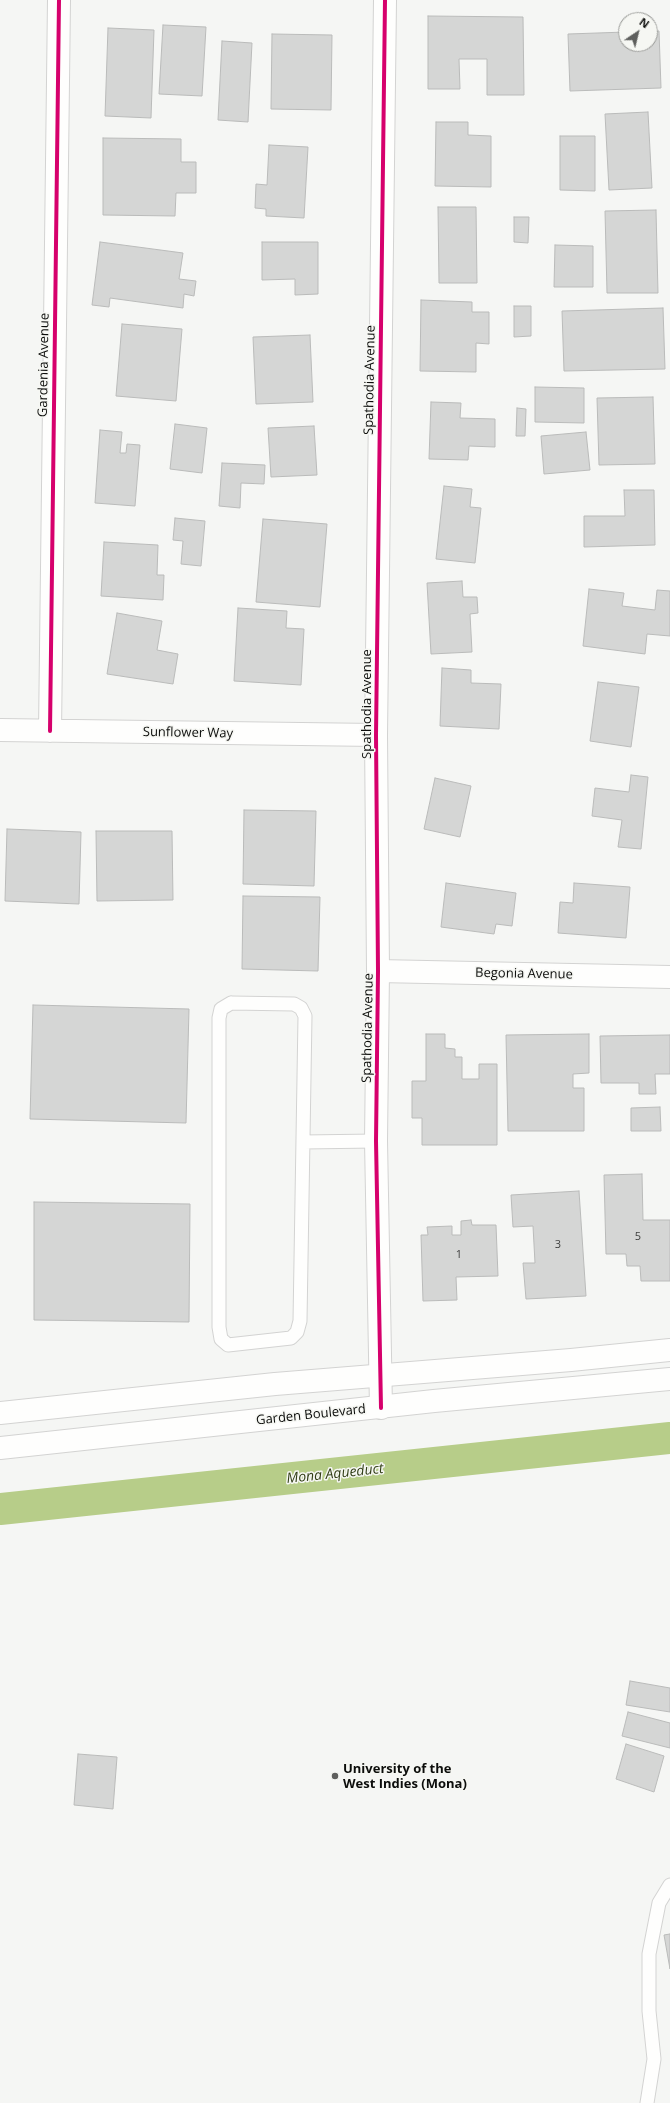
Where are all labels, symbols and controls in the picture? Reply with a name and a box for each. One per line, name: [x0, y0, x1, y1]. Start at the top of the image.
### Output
north arrow: [618, 12, 658, 52]
text: N: [637, 14, 653, 31]
street label: Gardenia Avenue: [35, 313, 53, 417]
street label: Spathodia Avenue: [361, 325, 379, 435]
street label: Spathodia Avenue: [359, 649, 375, 759]
street label: Sunflower Way: [143, 724, 233, 742]
street label: Begonia Avenue: [475, 965, 573, 983]
street label: Spathodia Avenue: [359, 973, 377, 1083]
house number: 5: [635, 1230, 641, 1244]
house number: 3: [555, 1238, 561, 1252]
house number: 1: [456, 1248, 462, 1262]
street label: Garden Boulevard: [255, 1401, 367, 1429]
water label: Mona Aqueduct: [286, 1461, 384, 1487]
place label: University of the West Indies (Mona): [343, 1761, 467, 1792]
marker: University of the West Indies (Mona): [330, 1771, 340, 1781]

